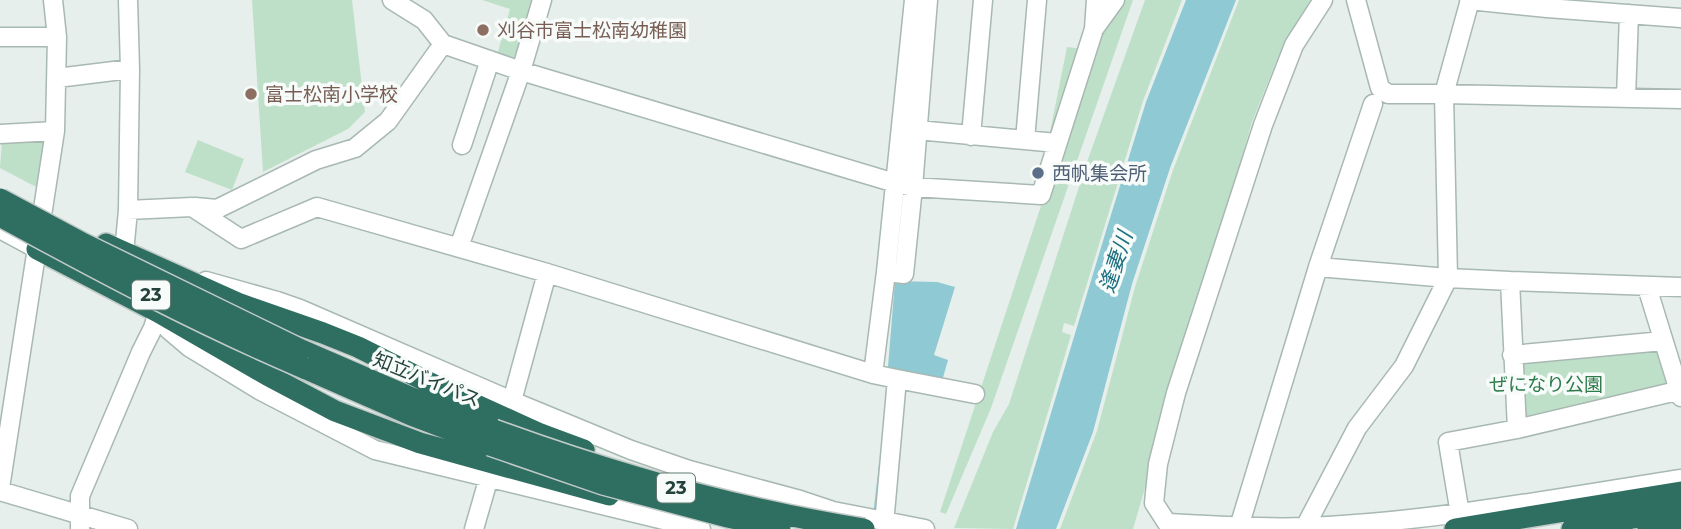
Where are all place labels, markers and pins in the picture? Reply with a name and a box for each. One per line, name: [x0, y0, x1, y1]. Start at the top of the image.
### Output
place label: 刈谷市富士松南幼稚園: [497, 19, 687, 42]
marker: 刈谷市富士松南幼稚園: [475, 22, 491, 38]
place label: 富士松南小学校: [265, 83, 398, 106]
marker: 富士松南小学校: [243, 86, 259, 102]
place label: 西帆集会所: [1052, 162, 1147, 185]
marker: 西帆集会所: [1030, 165, 1046, 181]

